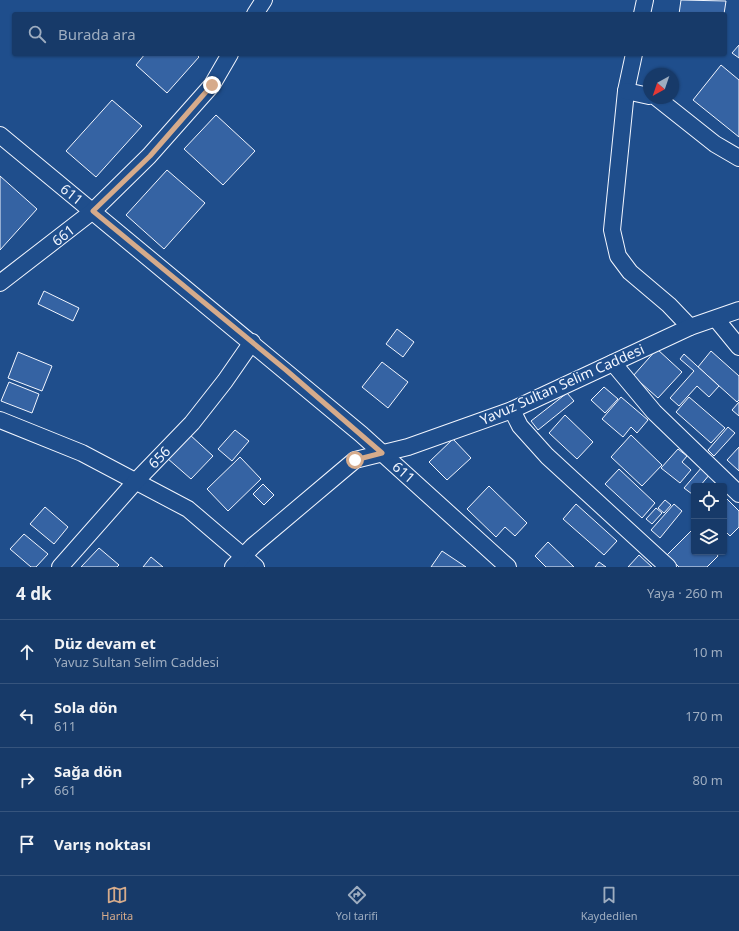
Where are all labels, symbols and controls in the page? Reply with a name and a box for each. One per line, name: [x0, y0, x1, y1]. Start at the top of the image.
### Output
search box: [12, 12, 727, 56]
icon: search: [26, 23, 48, 45]
text: Burada ara: [58, 24, 136, 44]
north arrow: [643, 68, 679, 104]
route end: [203, 76, 221, 94]
street label: 611: [57, 179, 87, 209]
street label: 661: [48, 220, 78, 250]
street label: Yavuz Sultan Selim Caddesi: [477, 339, 647, 429]
street label: 656: [144, 442, 174, 472]
route start: [346, 451, 364, 469]
street label: 611: [389, 457, 419, 487]
map controls: [691, 483, 727, 555]
button: locate: [691, 483, 727, 519]
button: layers: [691, 519, 727, 555]
text: 4 dk: [16, 582, 51, 605]
text: Yaya · 260 m: [647, 584, 723, 602]
text: Düz devam et: [54, 633, 156, 653]
icon: ahead: [16, 641, 38, 663]
text: 10 m: [693, 643, 723, 661]
text: Yavuz Sultan Selim Caddesi: [54, 653, 219, 671]
text: Sola dön: [54, 697, 118, 717]
icon: left: [16, 705, 38, 727]
text: 170 m: [685, 707, 723, 725]
text: 611: [54, 717, 76, 735]
text: Sağa dön: [54, 761, 122, 781]
icon: right: [16, 769, 38, 791]
text: 80 m: [693, 771, 723, 789]
text: 661: [54, 781, 76, 799]
icon: arrive: [16, 833, 38, 855]
text: Varış noktası: [54, 834, 151, 854]
tab: Harita: [101, 884, 133, 923]
tab: Yol tarifi: [336, 884, 378, 923]
tab: Kaydedilen: [581, 884, 638, 923]

